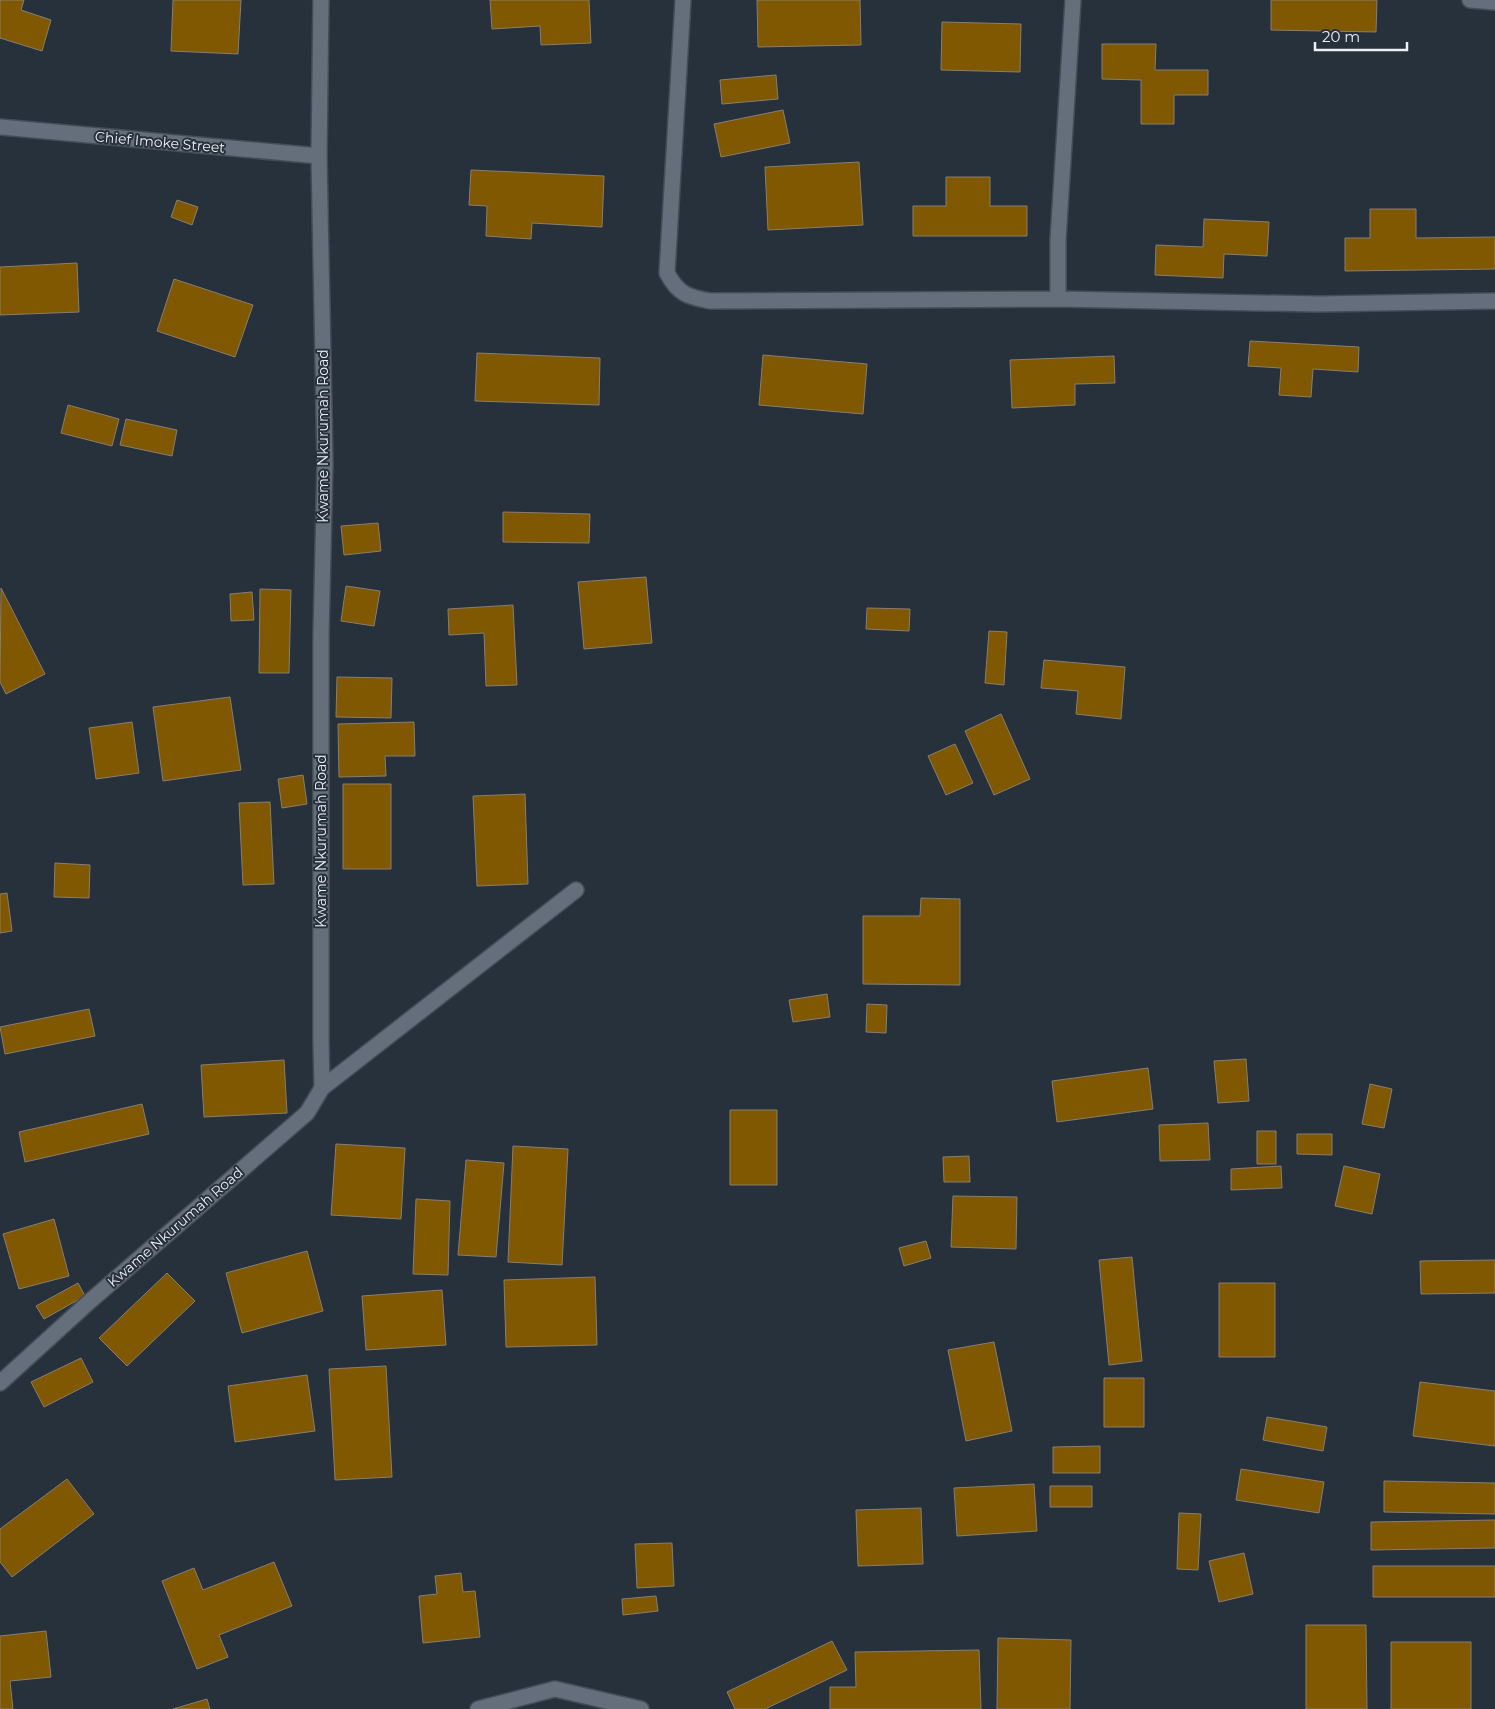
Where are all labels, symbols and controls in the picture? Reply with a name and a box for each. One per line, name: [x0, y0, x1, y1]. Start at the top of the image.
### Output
scale bar: [1315, 20, 1408, 52]
text: 20 m: [1322, 27, 1360, 46]
street label: Chief Imoke Street: [94, 127, 226, 157]
street label: Kwame Nkurumah Road: [314, 349, 332, 523]
street label: Kwame Nkurumah Road: [312, 754, 330, 928]
street label: Kwame Nkurumah Road: [104, 1163, 246, 1291]

